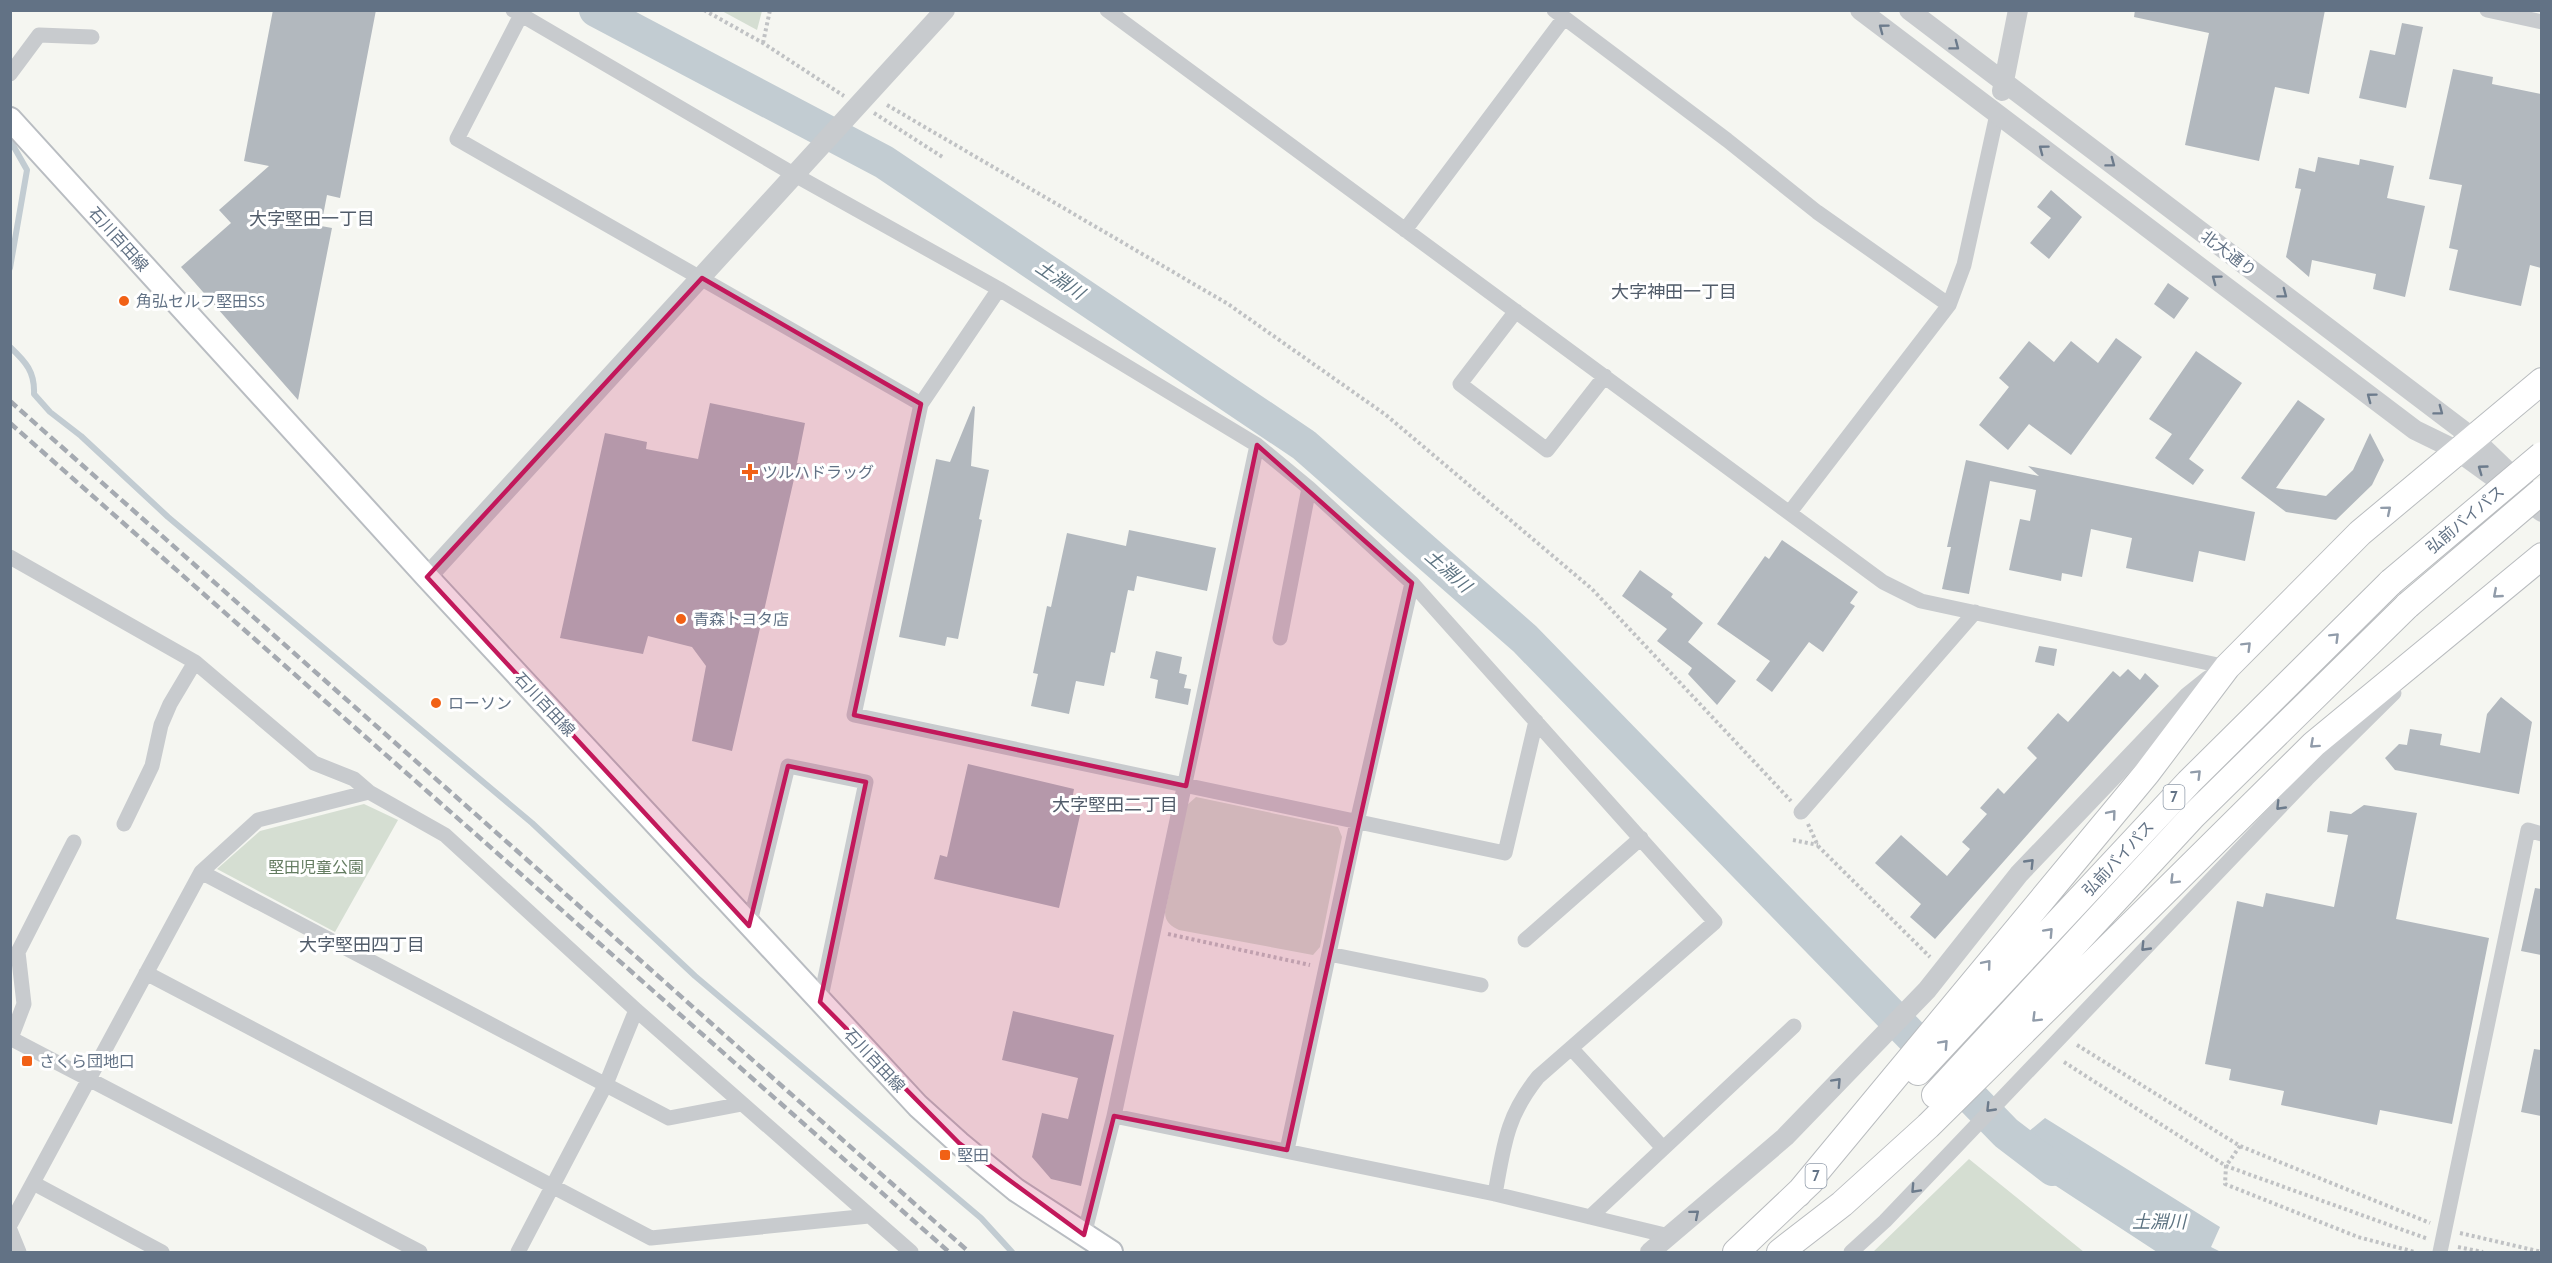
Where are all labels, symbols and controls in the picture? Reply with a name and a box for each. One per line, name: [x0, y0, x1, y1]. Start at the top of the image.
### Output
one-way arrow: [1879, 25, 1890, 36]
one-way arrow: [1949, 38, 1960, 49]
one-way arrow: [2039, 145, 2050, 156]
one-way arrow: [2104, 156, 2115, 167]
street label: 石川百田線: [85, 203, 153, 275]
district label: 大字堅田一丁目: [249, 207, 375, 230]
street label: 北大通り: [2197, 226, 2261, 280]
water label: 土淵川: [1031, 255, 1091, 305]
one-way arrow: [2211, 276, 2222, 287]
district label: 大字神田一丁目: [1611, 280, 1737, 303]
one-way arrow: [2277, 286, 2288, 297]
place label: 角弘セルフ堅田SS: [136, 291, 265, 311]
marker: 角弘セルフ堅田SS: [117, 294, 131, 308]
one-way arrow: [2367, 393, 2378, 404]
one-way arrow: [2432, 404, 2443, 415]
place label: ツルハドラッグ: [762, 462, 874, 482]
marker: ツルハドラッグ: [743, 465, 757, 479]
one-way arrow: [2477, 465, 2488, 476]
street label: 弘前バイパス: [2422, 481, 2508, 557]
one-way arrow: [2380, 507, 2391, 518]
water label: 土淵川: [1420, 544, 1478, 598]
one-way arrow: [2493, 587, 2504, 598]
place label: 青森トヨタ店: [693, 609, 789, 629]
marker: 青森トヨタ店: [674, 612, 688, 626]
one-way arrow: [2328, 633, 2339, 644]
one-way arrow: [2240, 643, 2251, 653]
street label: 石川百田線: [510, 668, 580, 740]
place label: ローソン: [448, 693, 512, 713]
marker: ローソン: [429, 696, 443, 710]
one-way arrow: [2310, 737, 2321, 748]
one-way arrow: [2189, 771, 2200, 782]
road number: 7: [2164, 785, 2184, 809]
district label: 大字堅田二丁目: [1052, 793, 1178, 816]
one-way arrow: [2277, 799, 2288, 810]
one-way arrow: [2105, 810, 2116, 821]
street label: 弘前バイパス: [2078, 816, 2158, 900]
park label: 堅田児童公園: [268, 857, 364, 877]
one-way arrow: [2023, 860, 2034, 870]
one-way arrow: [2171, 873, 2182, 884]
one-way arrow: [2042, 928, 2053, 938]
district label: 大字堅田四丁目: [299, 933, 425, 956]
one-way arrow: [2142, 940, 2153, 951]
one-way arrow: [1980, 960, 1991, 971]
one-way arrow: [2032, 1010, 2043, 1021]
street label: 石川百田線: [840, 1024, 910, 1096]
one-way arrow: [1937, 1040, 1948, 1051]
place label: さくら団地口: [39, 1051, 135, 1071]
marker: さくら団地口: [20, 1054, 34, 1068]
one-way arrow: [1830, 1078, 1841, 1089]
one-way arrow: [1987, 1101, 1998, 1112]
place label: 堅田: [957, 1145, 989, 1165]
marker: 堅田: [938, 1148, 952, 1162]
road number: 7: [1806, 1164, 1826, 1188]
one-way arrow: [1911, 1182, 1922, 1192]
one-way arrow: [1688, 1210, 1699, 1221]
water label: 土淵川: [2132, 1210, 2188, 1233]

